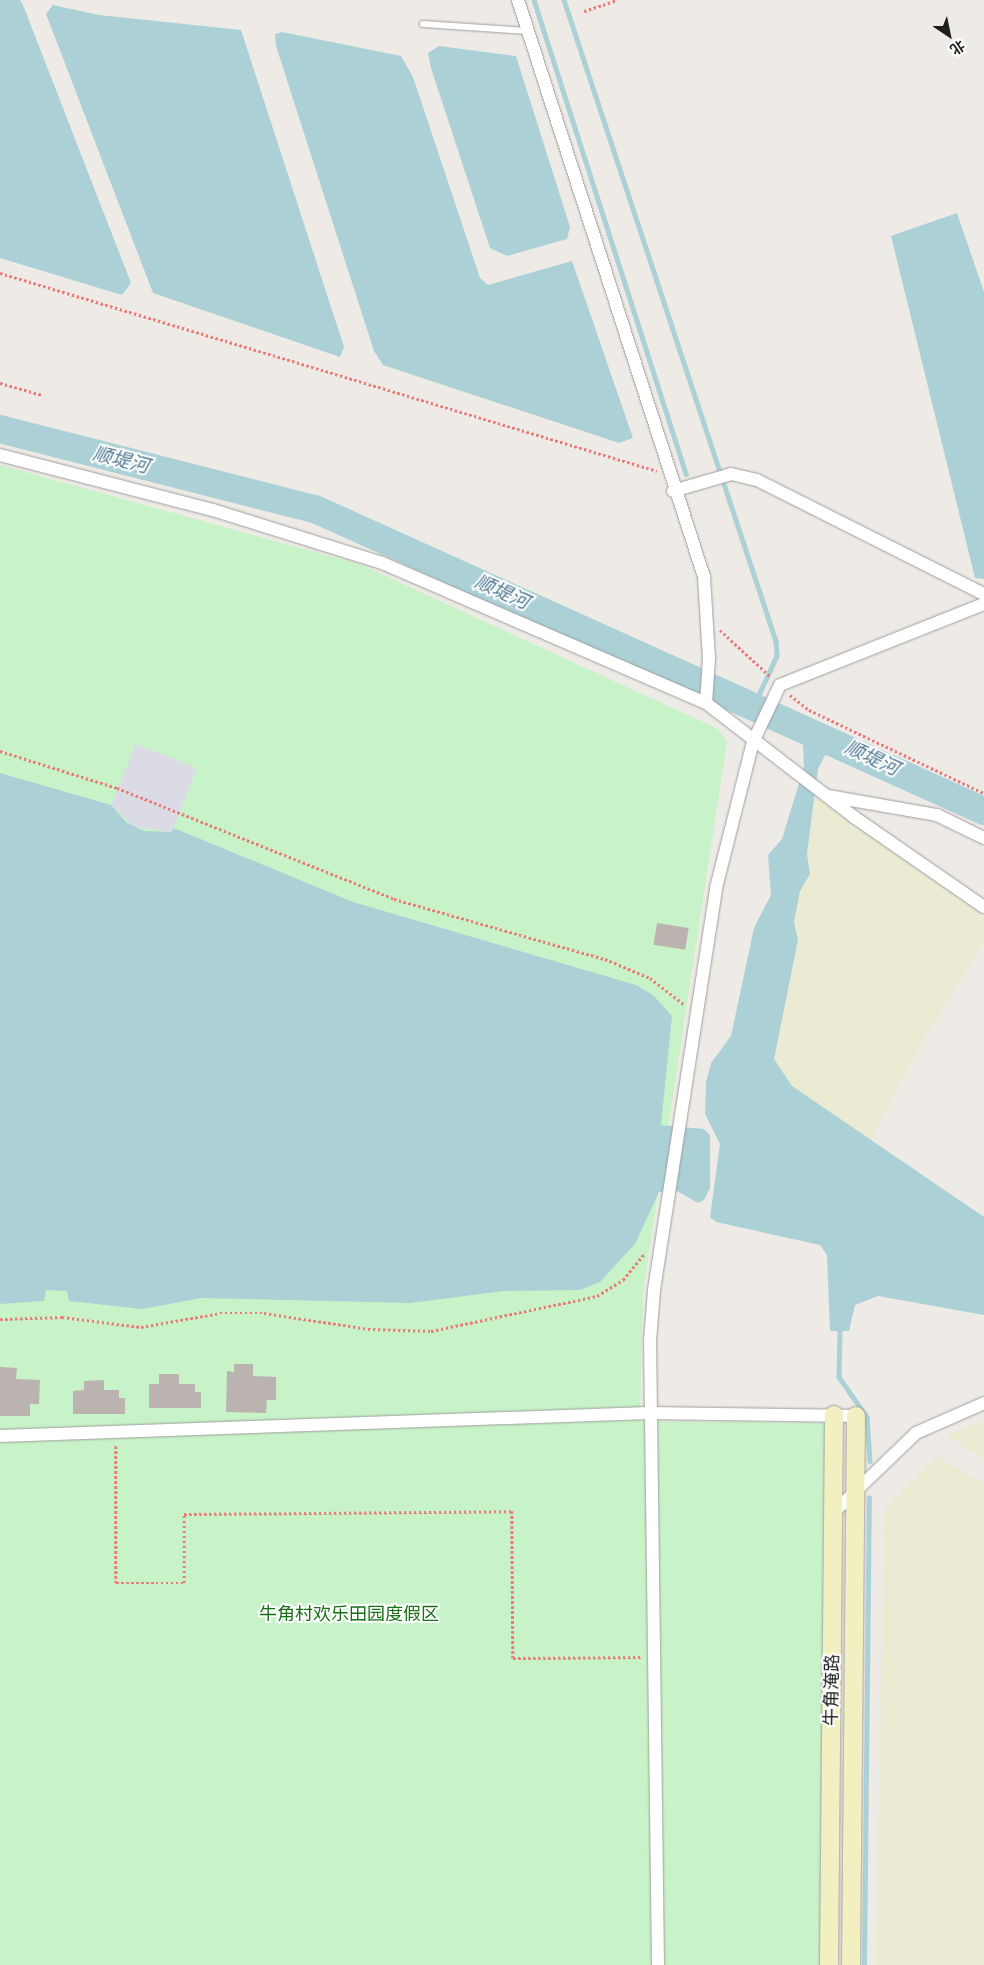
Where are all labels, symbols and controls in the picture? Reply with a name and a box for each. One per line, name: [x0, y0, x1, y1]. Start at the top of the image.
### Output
north arrow: [924, 10, 974, 60]
text: 北: [947, 36, 968, 59]
water label: 顺堤河: [91, 442, 151, 478]
water label: 顺堤河: [471, 570, 533, 614]
water label: 顺堤河: [841, 736, 903, 780]
park label: 牛角村欢乐田园度假区: [259, 1603, 439, 1625]
street label: 牛角淹路: [821, 1654, 843, 1726]

